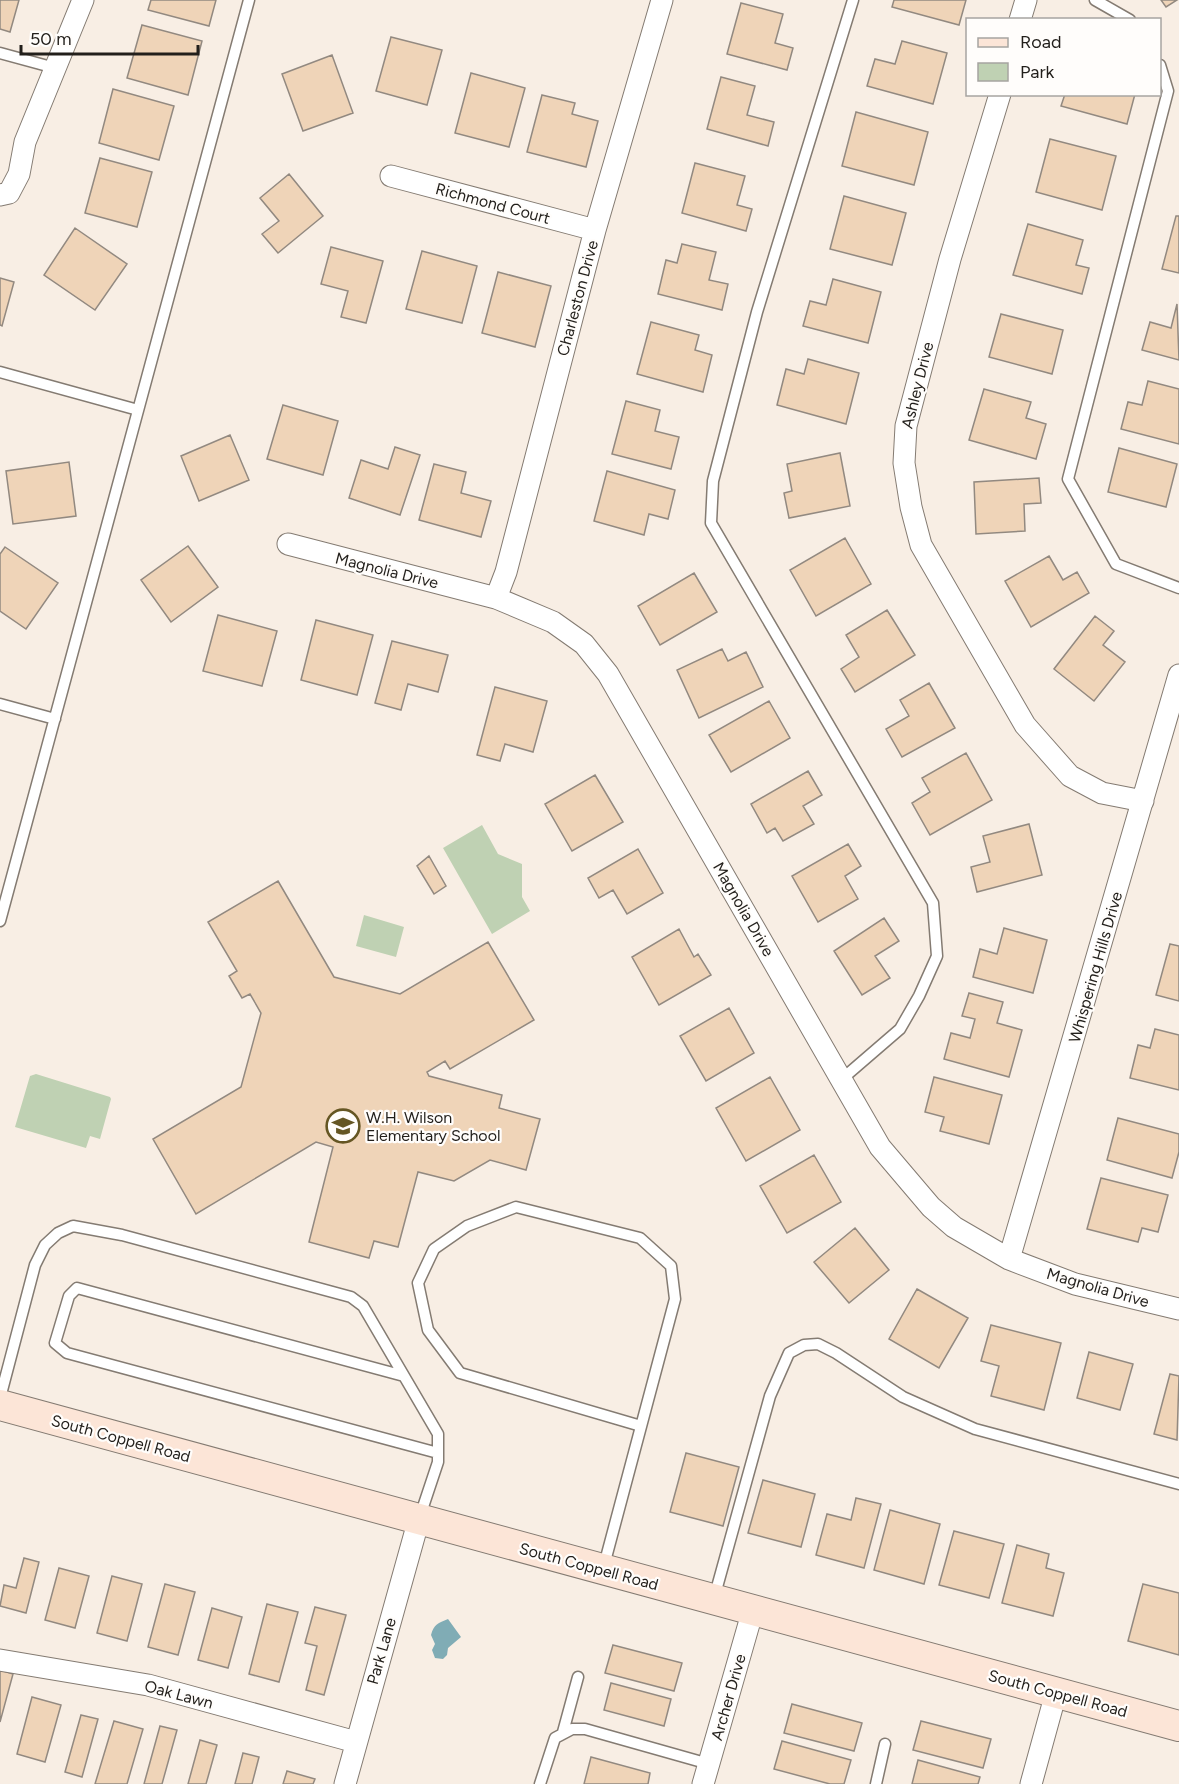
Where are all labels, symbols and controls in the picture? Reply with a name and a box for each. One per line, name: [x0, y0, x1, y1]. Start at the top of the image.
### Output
scale bar: [21, 18, 198, 56]
legend: [966, 18, 1161, 96]
text: 50 m: [30, 28, 72, 50]
text: Road: [1020, 31, 1061, 53]
text: Park: [1020, 61, 1055, 83]
street label: Richmond Court: [434, 179, 552, 228]
street label: Charleston Drive: [553, 238, 602, 358]
street label: Ashley Drive: [898, 340, 937, 430]
street label: Magnolia Drive: [333, 548, 441, 593]
street label: Magnolia Drive: [709, 859, 778, 960]
street label: Whispering Hills Drive: [1065, 889, 1126, 1045]
school or university icon: W.H. Wilson Elementary School: [325, 1108, 361, 1144]
place label: W.H. Wilson Elementary School: [366, 1108, 500, 1145]
street label: Magnolia Drive: [1044, 1264, 1152, 1311]
street label: South Coppell Road: [49, 1411, 193, 1466]
street label: South Coppell Road: [517, 1539, 661, 1594]
street label: Park Lane: [363, 1615, 400, 1687]
street label: Archer Drive: [707, 1652, 750, 1742]
street label: South Coppell Road: [986, 1666, 1130, 1721]
street label: Oak Lawn: [143, 1676, 215, 1713]

